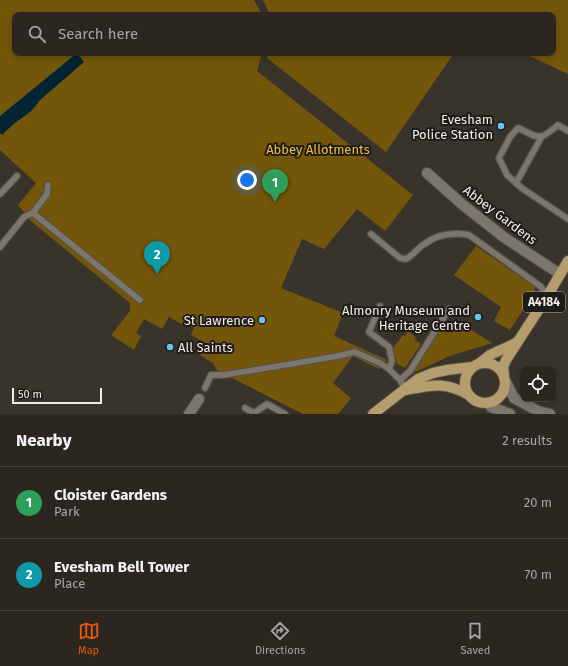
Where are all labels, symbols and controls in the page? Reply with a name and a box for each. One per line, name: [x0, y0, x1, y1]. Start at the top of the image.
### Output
search box: [12, 12, 556, 56]
icon: search: [26, 23, 48, 45]
text: Search here: [58, 25, 138, 43]
place label: Evesham Police Station: [412, 112, 493, 142]
marker: Evesham Police Station: [496, 121, 506, 131]
park label: Abbey Allotments: [266, 142, 370, 157]
pin: 1: [262, 169, 288, 202]
your location: [237, 170, 257, 190]
street label: Abbey Gardens: [460, 182, 540, 248]
pin: 2: [144, 241, 170, 274]
road number: A4184: [523, 292, 565, 312]
place label: Almonry Museum and Heritage Centre: [342, 303, 470, 333]
marker: Almonry Museum and Heritage Centre: [473, 312, 483, 322]
place label: St Lawrence: [184, 313, 254, 328]
marker: St Lawrence: [257, 315, 267, 325]
place label: All Saints: [178, 340, 233, 355]
marker: All Saints: [165, 342, 175, 352]
map controls: [520, 366, 556, 402]
button: locate: [520, 366, 556, 402]
scale bar: [12, 386, 102, 405]
text: 50 m: [18, 388, 42, 401]
text: Nearby: [16, 430, 71, 451]
text: 2 results: [502, 433, 552, 448]
text: Cloister Gardens: [54, 486, 167, 504]
text: 1: [26, 495, 32, 510]
text: 20 m: [524, 495, 552, 510]
text: Park: [54, 504, 80, 519]
text: Evesham Bell Tower: [54, 558, 189, 576]
text: 2: [26, 567, 32, 582]
text: 70 m: [525, 567, 552, 582]
text: Place: [54, 576, 85, 591]
tab: Map: [78, 620, 100, 657]
tab: Directions: [255, 620, 305, 657]
tab: Saved: [461, 620, 490, 657]

